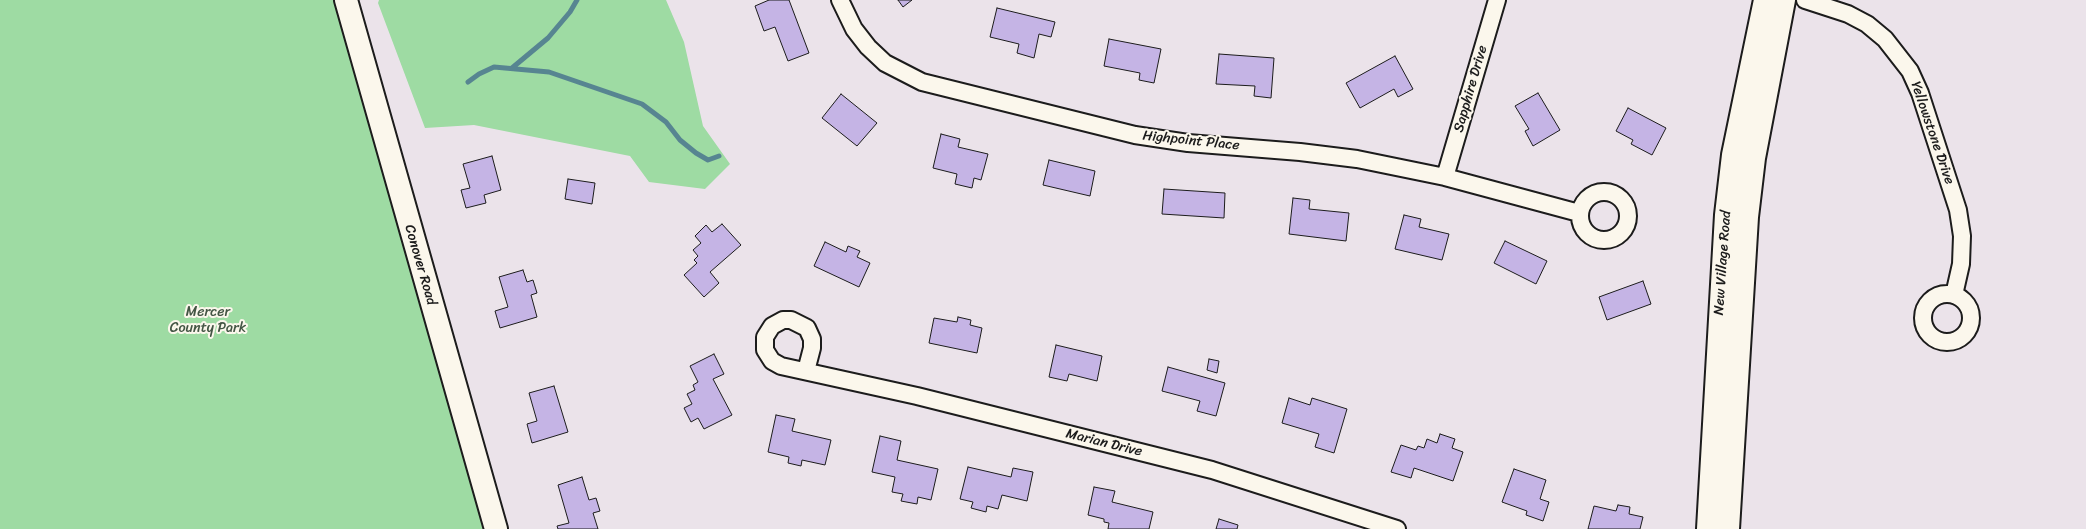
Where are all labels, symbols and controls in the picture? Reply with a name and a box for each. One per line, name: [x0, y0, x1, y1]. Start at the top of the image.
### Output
street label: Sapphire Drive: [1451, 44, 1491, 134]
street label: Yellowstone Drive: [1907, 79, 1957, 187]
street label: Highpoint Place: [1142, 128, 1240, 154]
street label: New Village Road: [1711, 210, 1735, 316]
street label: Conover Road: [400, 223, 440, 307]
park label: Mercer County Park: [170, 304, 246, 336]
street label: Marian Drive: [1064, 425, 1144, 461]

